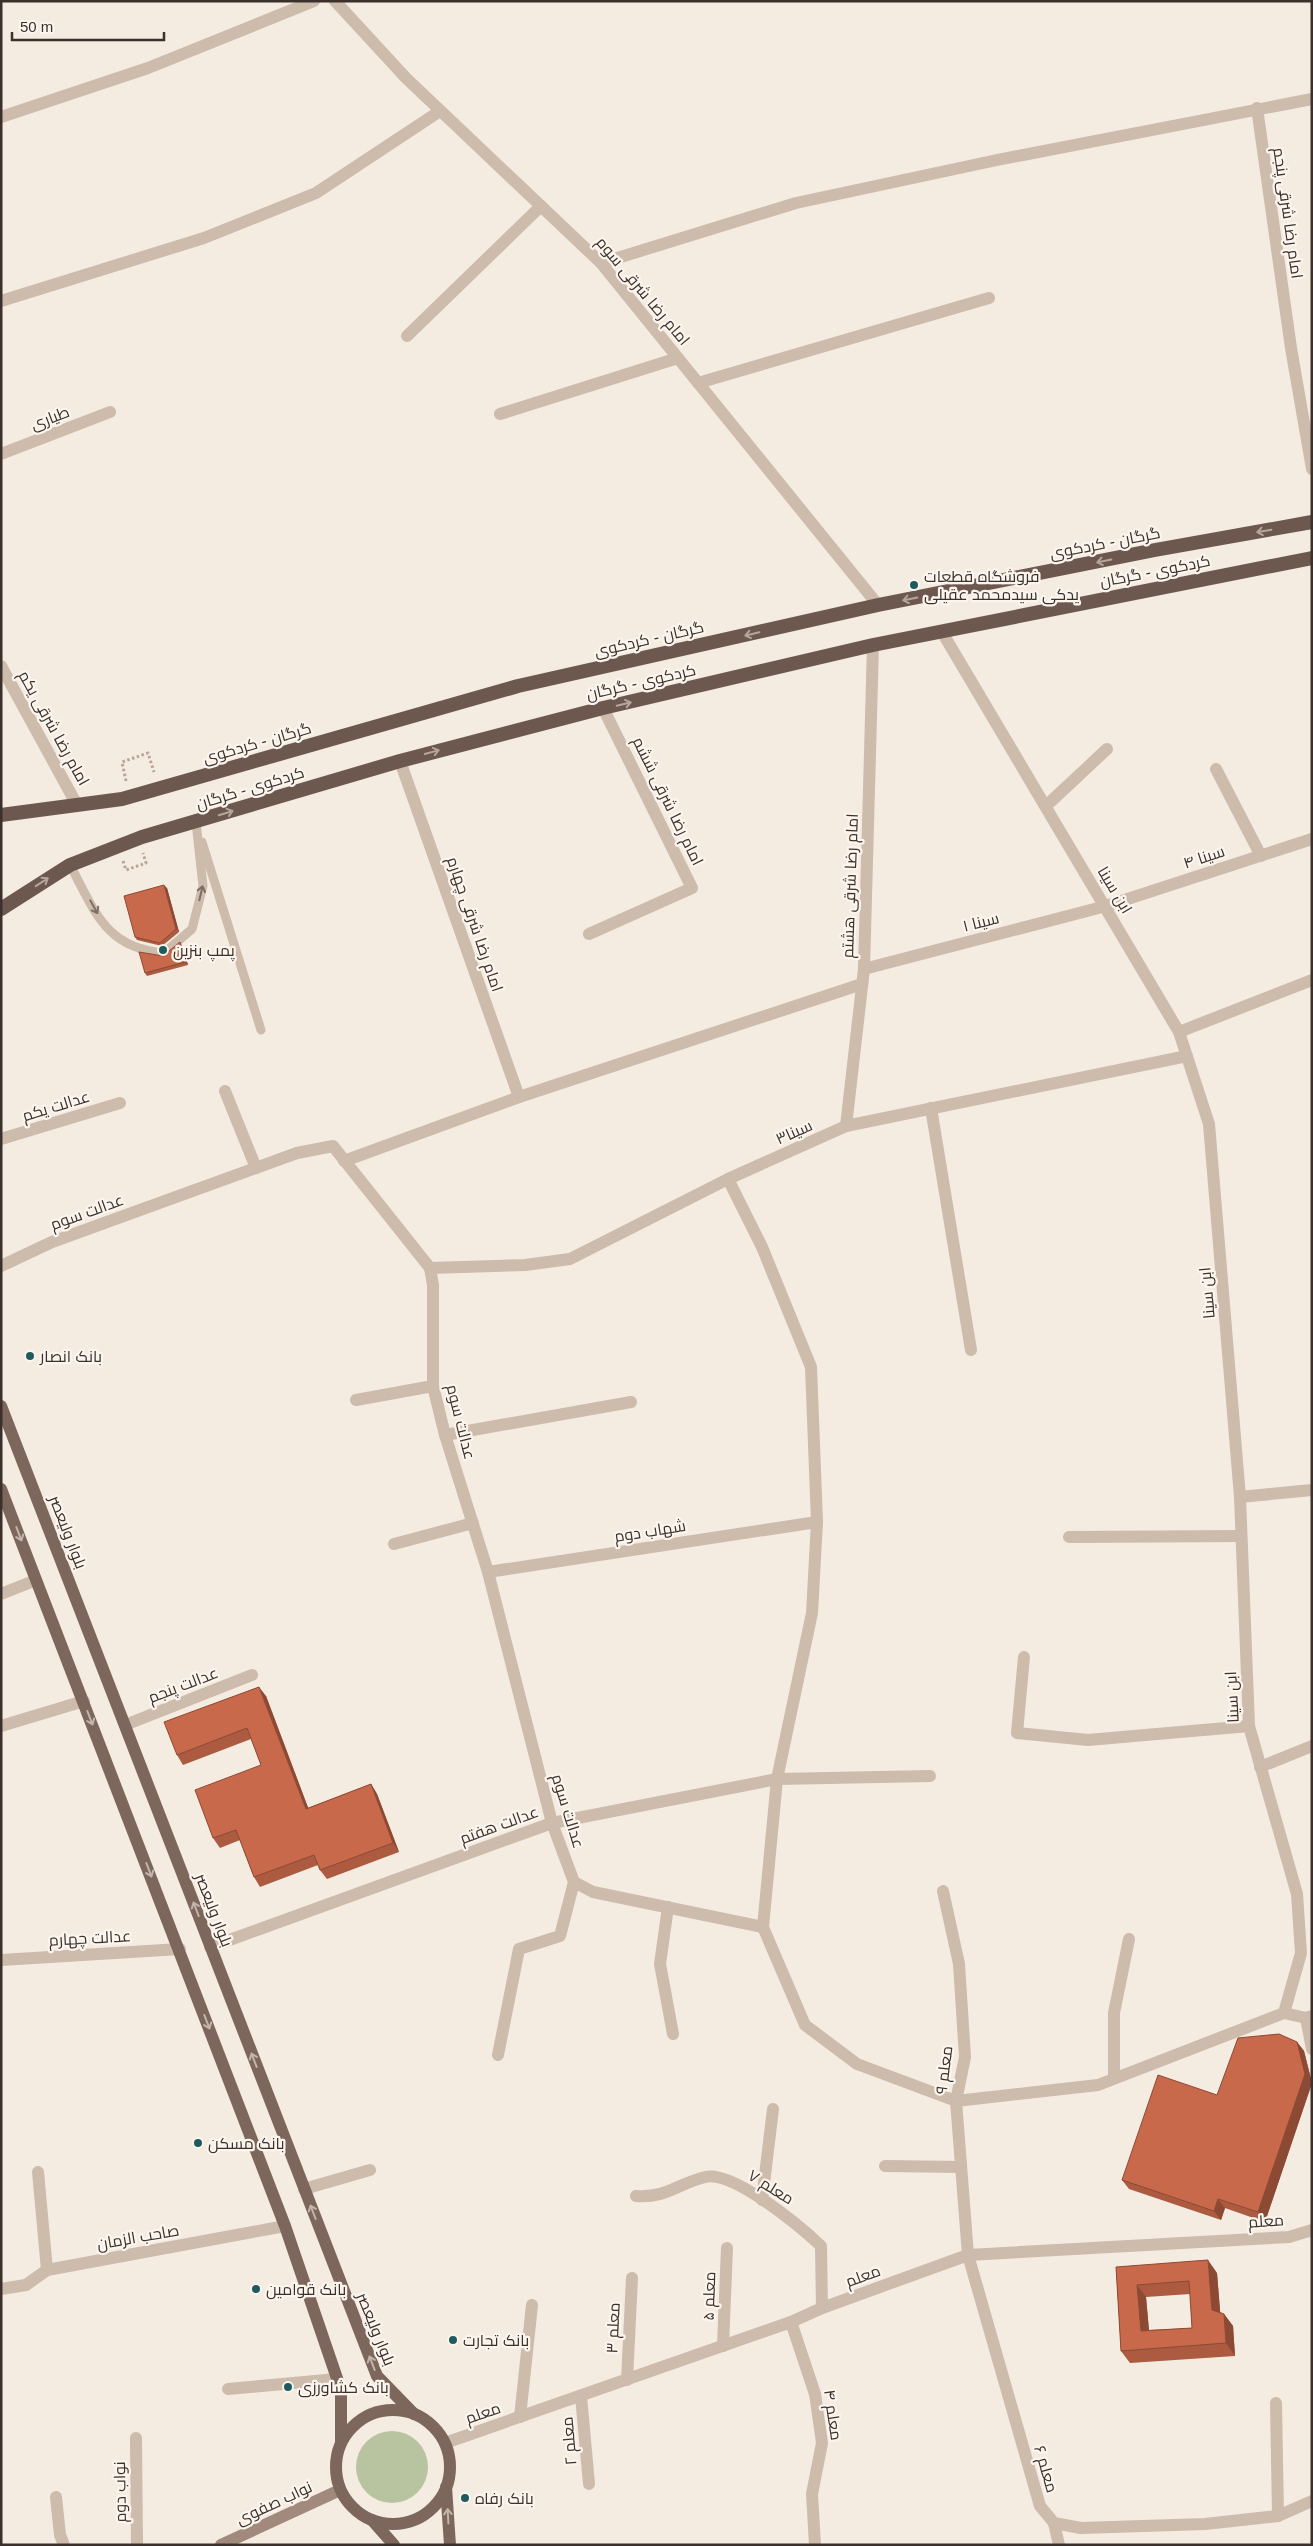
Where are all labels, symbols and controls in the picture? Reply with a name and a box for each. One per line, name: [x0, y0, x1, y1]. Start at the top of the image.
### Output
scale bar: [12, 10, 165, 42]
text: 50 m: [20, 18, 53, 35]
street label: امام رضا شرقی پنجم: [1267, 146, 1306, 280]
street label: امام رضا شرقی سوم: [591, 234, 693, 350]
street label: طیاری: [28, 403, 72, 435]
street label: گرگان - کردکوی: [1048, 524, 1162, 564]
one-way arrow: [1256, 527, 1272, 536]
street label: کردکوی - گرگان: [1098, 552, 1212, 592]
one-way arrow: [1096, 556, 1112, 566]
place label: فروشگاه قطعات یدکی سیدمحمد عقیلی: [924, 568, 1080, 605]
marker: فروشگاه قطعات یدکی سیدمحمد عقیلی: [908, 579, 920, 591]
one-way arrow: [903, 595, 919, 604]
street label: گرگان - کردکوی: [592, 618, 706, 662]
one-way arrow: [744, 630, 760, 639]
street label: کردکوی - گرگان: [584, 661, 698, 705]
street label: امام رضا شرقی یکم: [13, 668, 93, 790]
one-way arrow: [615, 699, 631, 708]
street label: گرگان - کردکوی: [201, 719, 314, 769]
street label: امام رضا شرقی ششم: [627, 734, 706, 869]
one-way arrow: [424, 747, 440, 756]
street label: کردکوی - گرگان: [194, 763, 307, 814]
one-way arrow: [218, 808, 234, 818]
street label: امام رضا شرقی هشتم: [839, 813, 864, 959]
street label: سینا ۴: [1181, 842, 1227, 873]
street label: امام رضا شرقی چهارم: [441, 854, 506, 995]
street label: ابن سینا: [1093, 864, 1136, 918]
one-way arrow: [35, 877, 49, 887]
one-way arrow: [197, 886, 206, 902]
one-way arrow: [89, 900, 99, 914]
street label: سینا ۱: [961, 909, 1001, 936]
place label: پمپ بنزین: [173, 942, 236, 962]
marker: پمپ بنزین: [157, 944, 169, 956]
street label: عدالت یکم: [20, 1088, 93, 1127]
street label: سینا۳: [773, 1116, 815, 1148]
street label: عدالت سوم: [48, 1191, 127, 1236]
street label: ابن سینا: [1196, 1266, 1220, 1319]
place label: بانک انصار: [39, 1348, 102, 1366]
marker: بانک انصار: [24, 1350, 36, 1362]
street label: عدالت سوم: [441, 1383, 479, 1462]
street label: بلوار ولیعصر: [45, 1492, 90, 1571]
street label: شهاب دوم: [613, 1517, 687, 1548]
one-way arrow: [15, 1526, 24, 1541]
street label: عدالت پنجم: [146, 1664, 221, 1709]
street label: ابن سینا: [1222, 1671, 1244, 1723]
one-way arrow: [86, 1710, 96, 1725]
street label: عدالت سوم: [546, 1772, 587, 1851]
street label: عدالت هفتم: [457, 1803, 542, 1850]
one-way arrow: [145, 1862, 154, 1877]
street label: بلوار ولیعصر: [191, 1870, 236, 1949]
one-way arrow: [191, 1902, 200, 1917]
street label: عدالت چهارم: [48, 1927, 132, 1952]
one-way arrow: [203, 2013, 212, 2029]
street label: معلم ۹: [933, 2045, 958, 2096]
one-way arrow: [249, 2053, 258, 2069]
place label: بانک مسکن: [208, 2135, 285, 2154]
marker: بانک مسکن: [192, 2137, 204, 2149]
street label: معلم ۷: [744, 2166, 797, 2210]
one-way arrow: [308, 2205, 317, 2220]
street label: معلم: [1247, 2211, 1285, 2234]
street label: صاحب الزمان: [95, 2221, 181, 2255]
street label: معلم: [843, 2262, 884, 2293]
street label: معلم ۵: [700, 2271, 721, 2321]
place label: بانک قوامین: [266, 2281, 346, 2300]
marker: بانک قوامین: [250, 2283, 262, 2295]
street label: بلوار ولیعصر: [352, 2289, 398, 2368]
street label: معلم ۳: [603, 2302, 626, 2354]
place label: بانک تجارت: [463, 2332, 529, 2350]
marker: بانک تجارت: [447, 2334, 459, 2346]
one-way arrow: [367, 2356, 376, 2371]
place label: بانک کشاورزی: [298, 2379, 389, 2398]
marker: بانک کشاورزی: [282, 2381, 294, 2393]
street label: معلم ۴: [818, 2389, 845, 2442]
street label: معلم: [463, 2399, 504, 2430]
street label: معلم ۲: [558, 2416, 583, 2466]
street label: معلم ۶: [1028, 2444, 1061, 2495]
street label: نواب دوم: [111, 2461, 132, 2523]
street label: نواب صفوی: [233, 2478, 316, 2530]
place label: بانک رفاه: [475, 2490, 534, 2508]
marker: بانک رفاه: [459, 2492, 471, 2504]
one-way arrow: [443, 2508, 452, 2524]

